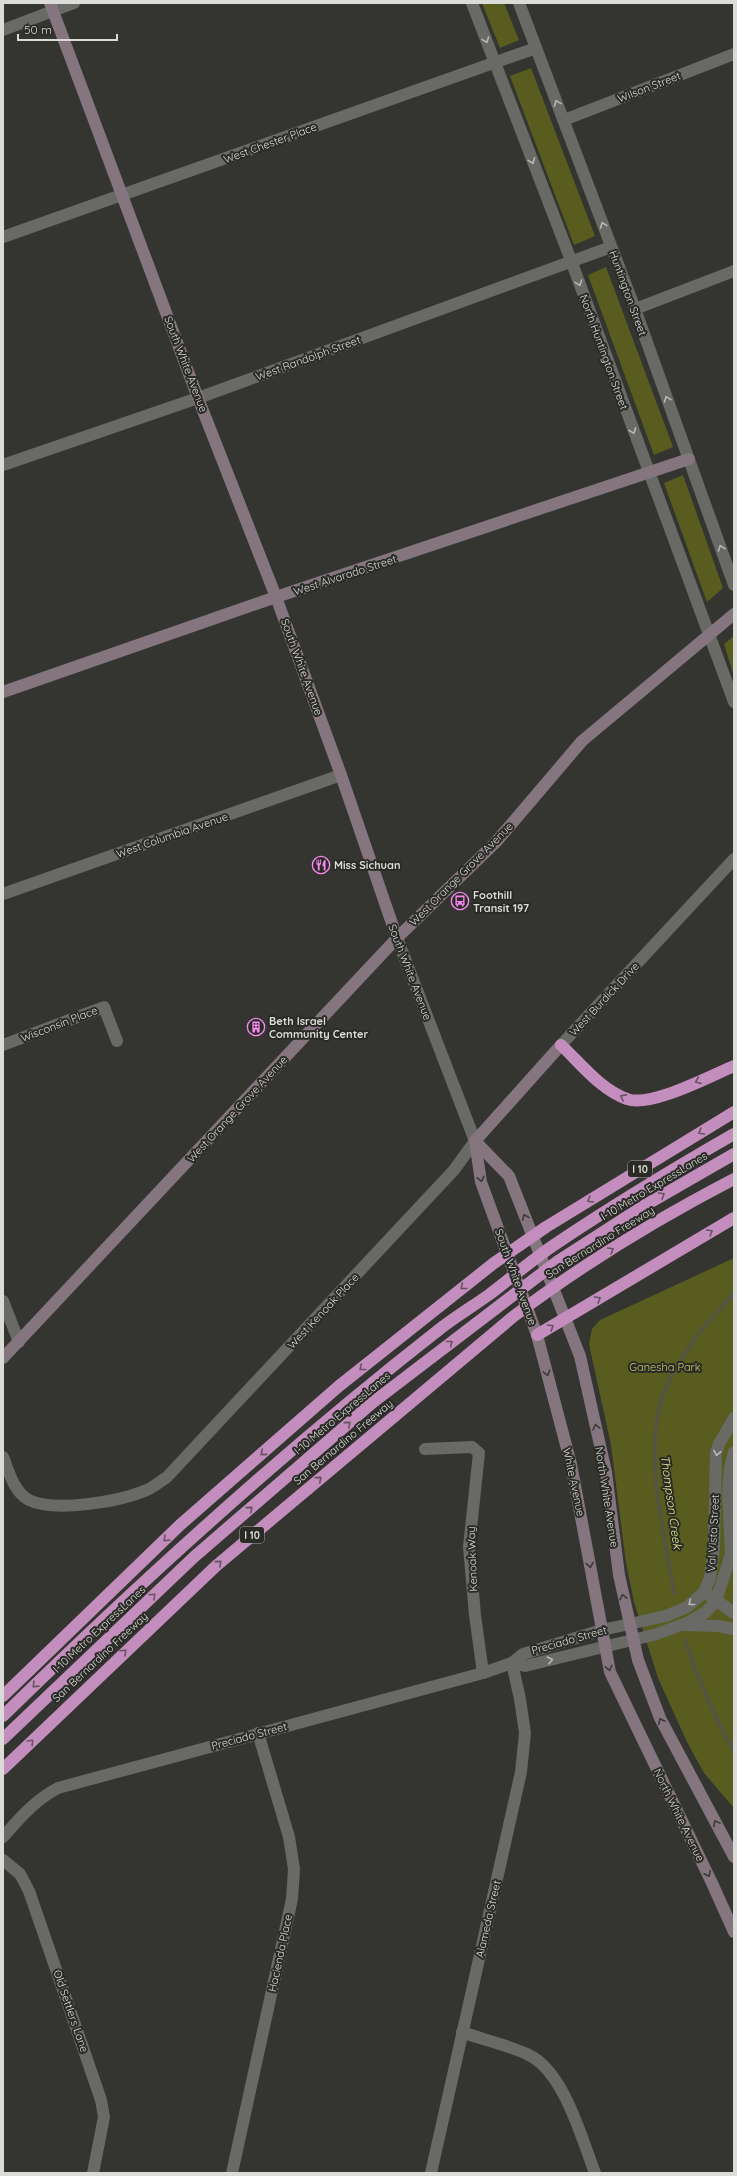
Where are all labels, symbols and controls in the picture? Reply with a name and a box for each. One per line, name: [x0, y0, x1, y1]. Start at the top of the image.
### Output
scale bar: [18, 16, 117, 42]
text: 50 m: [24, 22, 52, 37]
one-way arrow: [481, 36, 489, 43]
street label: Wilson Street: [615, 68, 683, 105]
one-way arrow: [554, 100, 562, 107]
street label: West Chester Place: [221, 120, 319, 166]
one-way arrow: [528, 158, 536, 165]
one-way arrow: [599, 221, 608, 228]
street label: Huntington Street: [606, 249, 650, 338]
one-way arrow: [574, 279, 582, 286]
street label: North Huntington Street: [577, 293, 631, 412]
street label: South White Avenue: [161, 314, 211, 414]
street label: West Randolph Street: [254, 332, 363, 384]
one-way arrow: [664, 396, 672, 403]
one-way arrow: [629, 427, 637, 434]
one-way arrow: [717, 544, 725, 551]
street label: West Alvarado Street: [292, 552, 399, 598]
street label: South White Avenue: [278, 617, 326, 717]
street label: West Columbia Avenue: [114, 809, 230, 861]
street label: West Orange Grove Avenue: [406, 819, 516, 929]
restaurant icon: Miss Sichuan: [311, 855, 331, 875]
place label: Miss Sichuan: [334, 858, 401, 872]
place label: Foothill Transit 197: [473, 888, 529, 915]
bus stop icon: Foothill Transit 197: [450, 891, 470, 911]
street label: South White Avenue: [385, 922, 435, 1022]
street label: West Burdick Drive: [566, 959, 642, 1039]
street label: Wisconsin Place: [18, 1003, 100, 1045]
place label: Beth Israel Community Center: [269, 1014, 369, 1041]
building icon: Beth Israel Community Center: [246, 1017, 266, 1037]
street label: West Orange Grove Avenue: [184, 1053, 290, 1165]
one-way arrow: [695, 1077, 702, 1085]
one-way arrow: [620, 1094, 627, 1101]
one-way arrow: [698, 1127, 705, 1135]
street label: I-10 Metro ExpressLanes: [598, 1149, 710, 1223]
road number: I 10: [628, 1161, 652, 1177]
one-way arrow: [477, 1176, 485, 1182]
one-way arrow: [658, 1192, 665, 1200]
one-way arrow: [587, 1195, 594, 1202]
street label: San Bernardino Freeway: [543, 1203, 657, 1281]
one-way arrow: [521, 1214, 529, 1221]
street label: South White Avenue: [492, 1227, 540, 1327]
one-way arrow: [706, 1230, 713, 1237]
one-way arrow: [607, 1247, 614, 1254]
street label: West Kenoak Place: [284, 1270, 362, 1352]
one-way arrow: [461, 1283, 468, 1290]
one-way arrow: [594, 1296, 601, 1303]
one-way arrow: [547, 1324, 554, 1332]
one-way arrow: [445, 1341, 452, 1348]
park label: Ganesha Park: [629, 1360, 701, 1374]
one-way arrow: [359, 1364, 366, 1371]
street label: I-10 Metro ExpressLanes: [291, 1368, 393, 1458]
one-way arrow: [542, 1369, 551, 1376]
street label: San Bernardino Freeway: [290, 1396, 396, 1488]
one-way arrow: [343, 1421, 351, 1428]
one-way arrow: [592, 1424, 600, 1431]
street label: White Avenue: [560, 1446, 588, 1518]
street label: North White Avenue: [592, 1446, 622, 1548]
one-way arrow: [260, 1448, 268, 1455]
one-way arrow: [714, 1450, 722, 1456]
water label: Thompson Creek: [657, 1454, 686, 1551]
one-way arrow: [314, 1477, 321, 1484]
street label: Val Vista Street: [704, 1494, 722, 1572]
one-way arrow: [245, 1507, 252, 1514]
street label: Kenoak Way: [464, 1526, 480, 1592]
road number: I 10: [240, 1527, 264, 1543]
one-way arrow: [163, 1534, 170, 1541]
one-way arrow: [215, 1561, 222, 1568]
one-way arrow: [585, 1561, 594, 1568]
street label: I-10 Metro ExpressLanes: [50, 1582, 148, 1676]
one-way arrow: [148, 1593, 156, 1601]
one-way arrow: [620, 1594, 628, 1600]
one-way arrow: [689, 1598, 696, 1605]
street label: San Bernardino Freeway: [49, 1609, 151, 1705]
street label: Preciado Street: [530, 1622, 609, 1657]
one-way arrow: [120, 1650, 127, 1657]
one-way arrow: [547, 1656, 554, 1664]
one-way arrow: [605, 1665, 613, 1672]
one-way arrow: [32, 1681, 40, 1688]
one-way arrow: [659, 1718, 666, 1725]
street label: Preciado Street: [210, 1719, 289, 1753]
one-way arrow: [26, 1739, 34, 1747]
street label: North White Avenue: [650, 1766, 708, 1864]
one-way arrow: [713, 1820, 720, 1827]
one-way arrow: [703, 1870, 711, 1877]
street label: Alameda Street: [472, 1879, 504, 1959]
street label: Hacienda Place: [265, 1913, 295, 1993]
street label: Old Settlers Lane: [50, 1968, 92, 2054]

